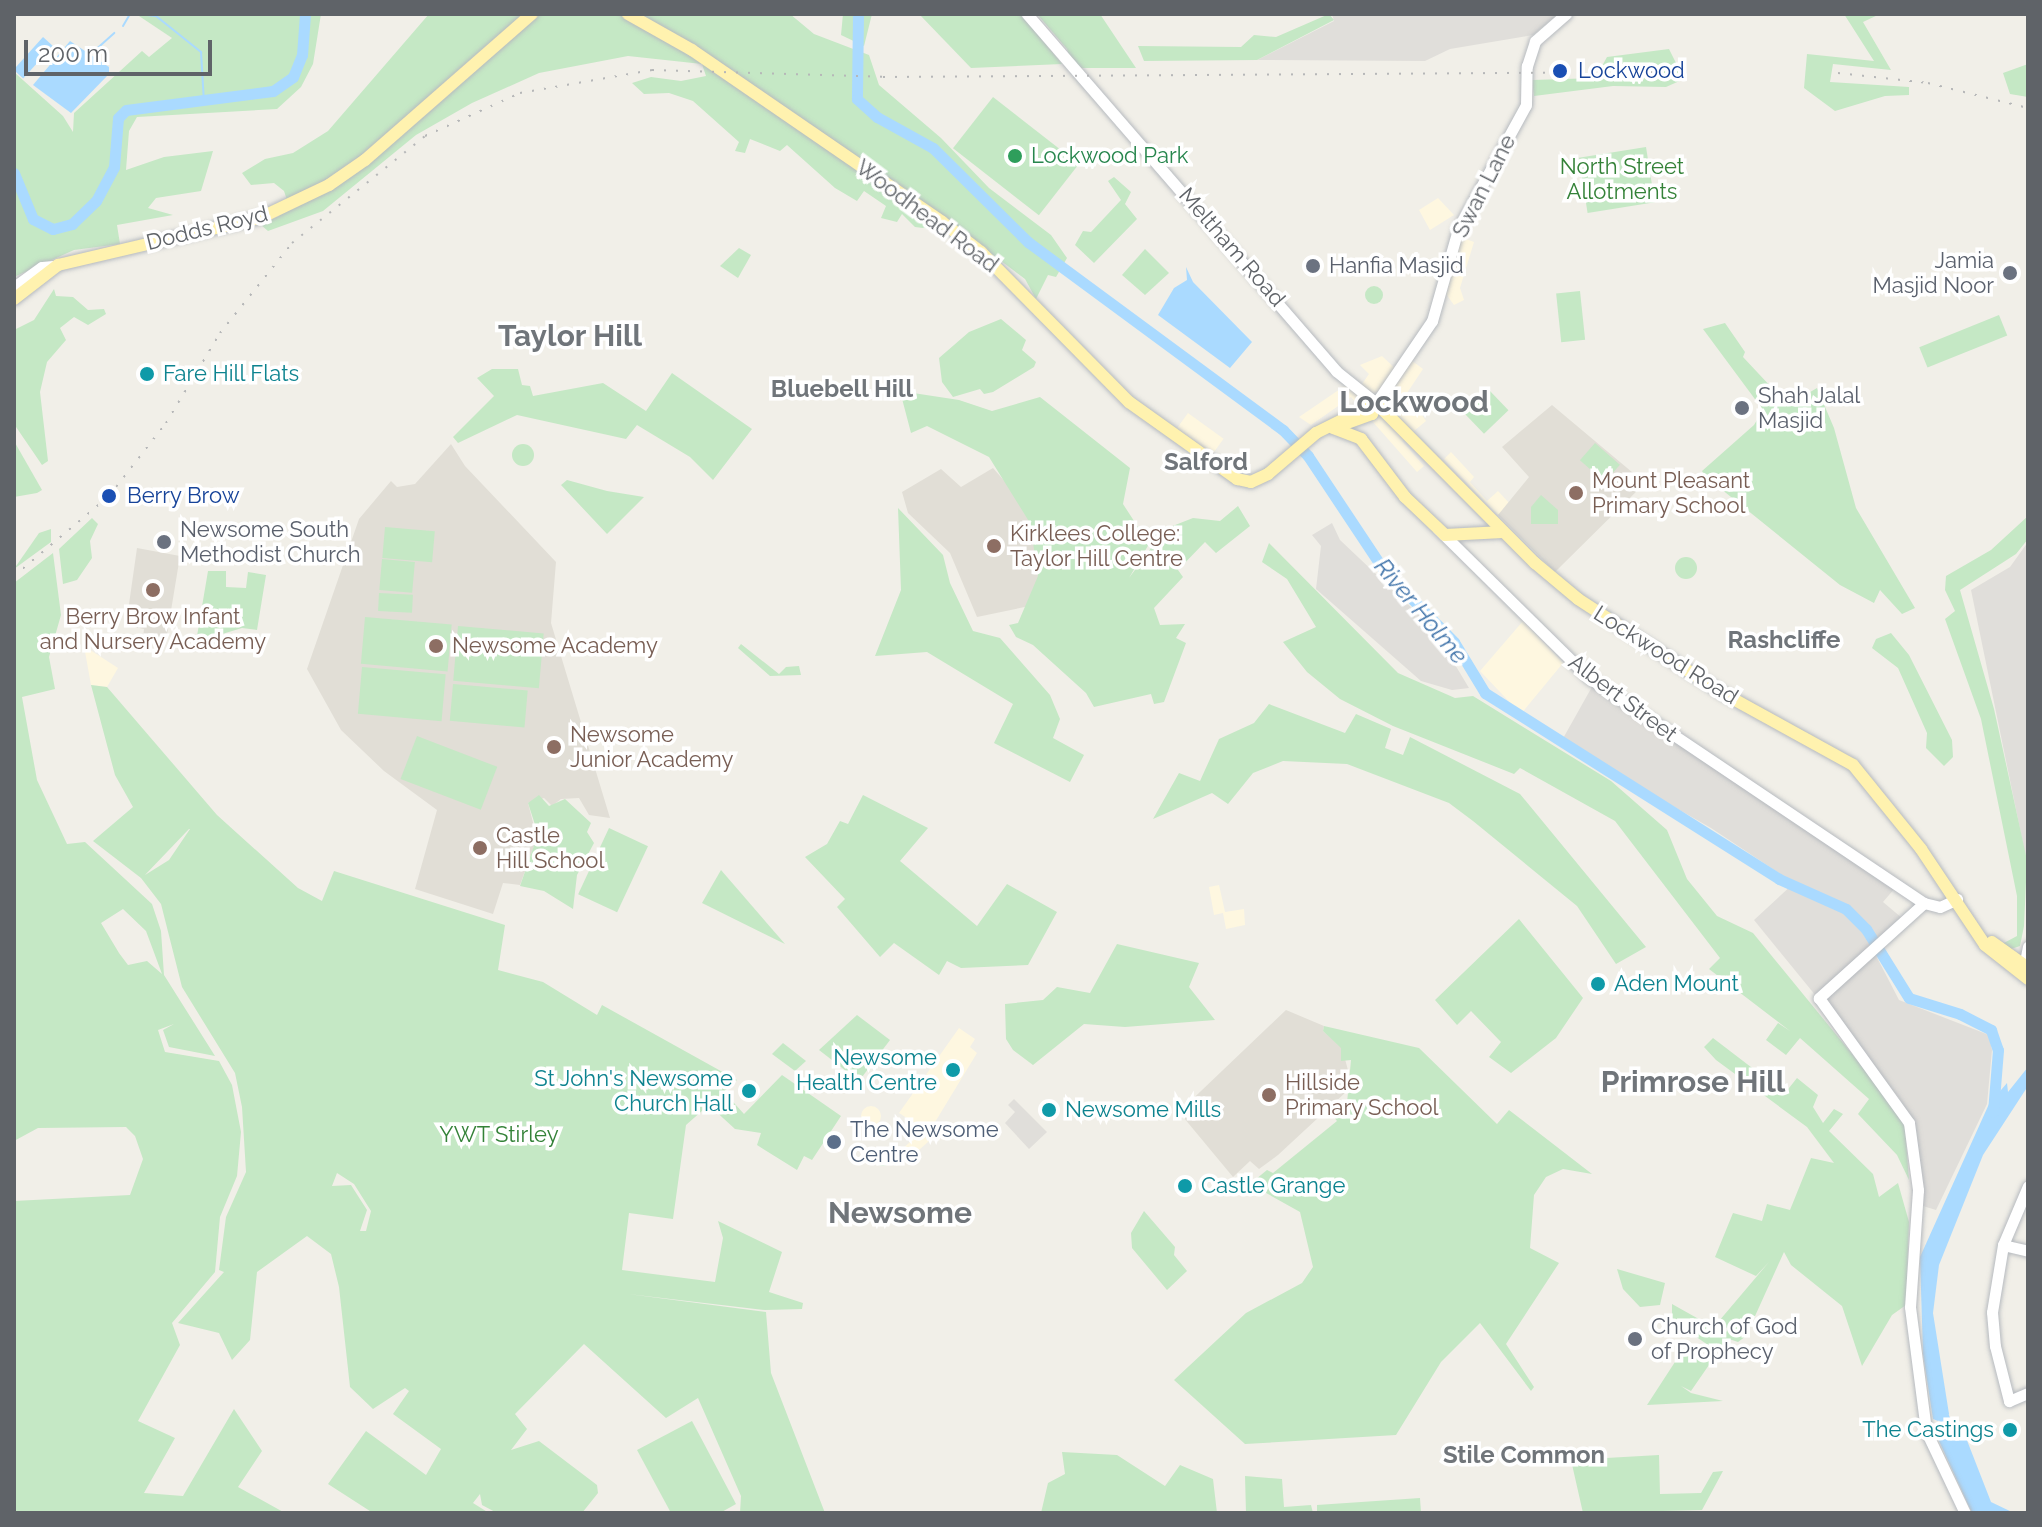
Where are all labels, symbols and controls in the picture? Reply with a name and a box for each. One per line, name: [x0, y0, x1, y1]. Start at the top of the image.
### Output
scale bar: [28, 24, 216, 74]
text: 200 m: [38, 39, 108, 68]
place label: Lockwood: [1578, 58, 1685, 84]
marker: Lockwood: [1549, 60, 1571, 82]
street label: Swan Lane: [1447, 130, 1521, 242]
place label: Lockwood Park: [1031, 143, 1188, 169]
marker: Lockwood Park: [1006, 147, 1024, 165]
park label: North Street Allotments: [1560, 153, 1684, 204]
street label: Woodhead Road: [851, 154, 1003, 278]
street label: Meltham Road: [1173, 182, 1291, 312]
street label: Dodds Royd: [143, 200, 271, 256]
place label: Jamia Masjid Noor: [1872, 247, 1994, 298]
place label: Hanfia Masjid: [1329, 253, 1464, 279]
marker: Hanfia Masjid: [1304, 257, 1322, 275]
marker: Jamia Masjid Noor: [2001, 264, 2019, 282]
district label: Taylor Hill: [498, 318, 642, 354]
place label: Fare Hill Flats: [163, 361, 300, 387]
marker: Fare Hill Flats: [138, 365, 156, 383]
district label: Bluebell Hill: [771, 375, 913, 403]
place label: Shah Jalal Masjid: [1758, 382, 1861, 434]
district label: Lockwood: [1339, 384, 1489, 420]
marker: Shah Jalal Masjid: [1733, 399, 1751, 417]
district label: Salford: [1164, 448, 1248, 476]
place label: Mount Pleasant Primary School: [1592, 467, 1750, 518]
place label: Berry Brow: [127, 483, 240, 509]
marker: Mount Pleasant Primary School: [1567, 484, 1585, 502]
marker: Berry Brow: [98, 485, 120, 507]
place label: Newsome South Methodist Church: [180, 516, 361, 568]
place label: Kirklees College: Taylor Hill Centre: [1010, 520, 1184, 572]
marker: Newsome South Methodist Church: [155, 533, 173, 551]
marker: Kirklees College: Taylor Hill Centre: [985, 537, 1003, 555]
water label: River Holme: [1368, 552, 1474, 670]
marker: Berry Brow Infant and Nursery Academy: [144, 581, 162, 599]
street label: Lockwood Road: [1589, 600, 1743, 710]
place label: Berry Brow Infant and Nursery Academy: [39, 603, 267, 654]
district label: Rashcliffe: [1728, 626, 1840, 654]
place label: Newsome Academy: [452, 633, 659, 659]
marker: Newsome Academy: [427, 637, 445, 655]
street label: Albert Street: [1564, 649, 1682, 747]
place label: Newsome Junior Academy: [570, 721, 735, 772]
marker: Newsome Junior Academy: [545, 738, 563, 756]
place label: Castle Hill School: [496, 822, 605, 874]
marker: Castle Hill School: [471, 839, 489, 857]
place label: Aden Mount: [1614, 971, 1739, 997]
marker: Aden Mount: [1589, 975, 1607, 993]
place label: Newsome Health Centre: [796, 1044, 937, 1096]
marker: Newsome Health Centre: [944, 1061, 962, 1079]
district label: Primrose Hill: [1601, 1064, 1785, 1100]
place label: St John's Newsome Church Hall: [534, 1065, 733, 1116]
place label: Hillside Primary School: [1285, 1069, 1439, 1120]
marker: St John's Newsome Church Hall: [740, 1082, 758, 1100]
marker: Hillside Primary School: [1260, 1086, 1278, 1104]
place label: Newsome Mills: [1065, 1097, 1221, 1123]
marker: Newsome Mills: [1040, 1101, 1058, 1119]
place label: The Newsome Centre: [850, 1116, 999, 1168]
park label: YWT Stirley: [439, 1122, 559, 1148]
marker: The Newsome Centre: [825, 1133, 843, 1151]
place label: Castle Grange: [1201, 1173, 1345, 1199]
marker: Castle Grange: [1176, 1177, 1194, 1195]
district label: Newsome: [828, 1195, 972, 1231]
place label: Church of God of Prophecy: [1651, 1313, 1798, 1364]
marker: Church of God of Prophecy: [1626, 1330, 1644, 1348]
place label: The Castings: [1862, 1417, 1994, 1443]
marker: The Castings: [2001, 1421, 2019, 1439]
district label: Stile Common: [1443, 1441, 1605, 1469]

